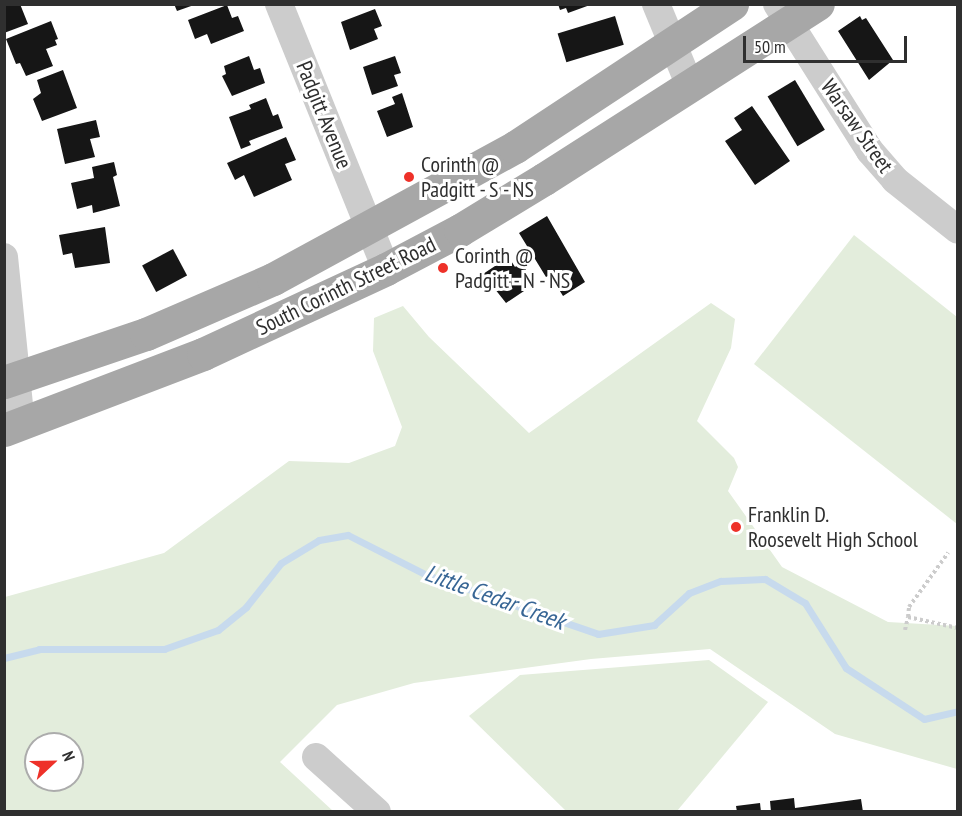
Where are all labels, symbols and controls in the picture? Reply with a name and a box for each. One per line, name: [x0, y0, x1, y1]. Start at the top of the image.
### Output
scale bar: [746, 24, 910, 62]
text: 50 m: [754, 35, 786, 58]
street label: Padgitt Avenue: [290, 57, 358, 173]
street label: Warsaw Street: [815, 74, 899, 178]
place label: Corinth @ Padgitt - S - NS: [421, 151, 537, 202]
marker: Corinth @ Padgitt - S - NS: [402, 170, 416, 184]
street label: South Corinth Street Road: [252, 231, 440, 341]
place label: Corinth @ Padgitt - N - NS: [455, 242, 574, 294]
marker: Corinth @ Padgitt - N - NS: [436, 261, 450, 275]
place label: Franklin D. Roosevelt High School: [748, 501, 918, 552]
marker: Franklin D. Roosevelt High School: [729, 520, 743, 534]
water label: Little Cedar Creek: [421, 558, 569, 636]
north arrow: [24, 732, 84, 792]
text: N: [58, 748, 80, 764]

